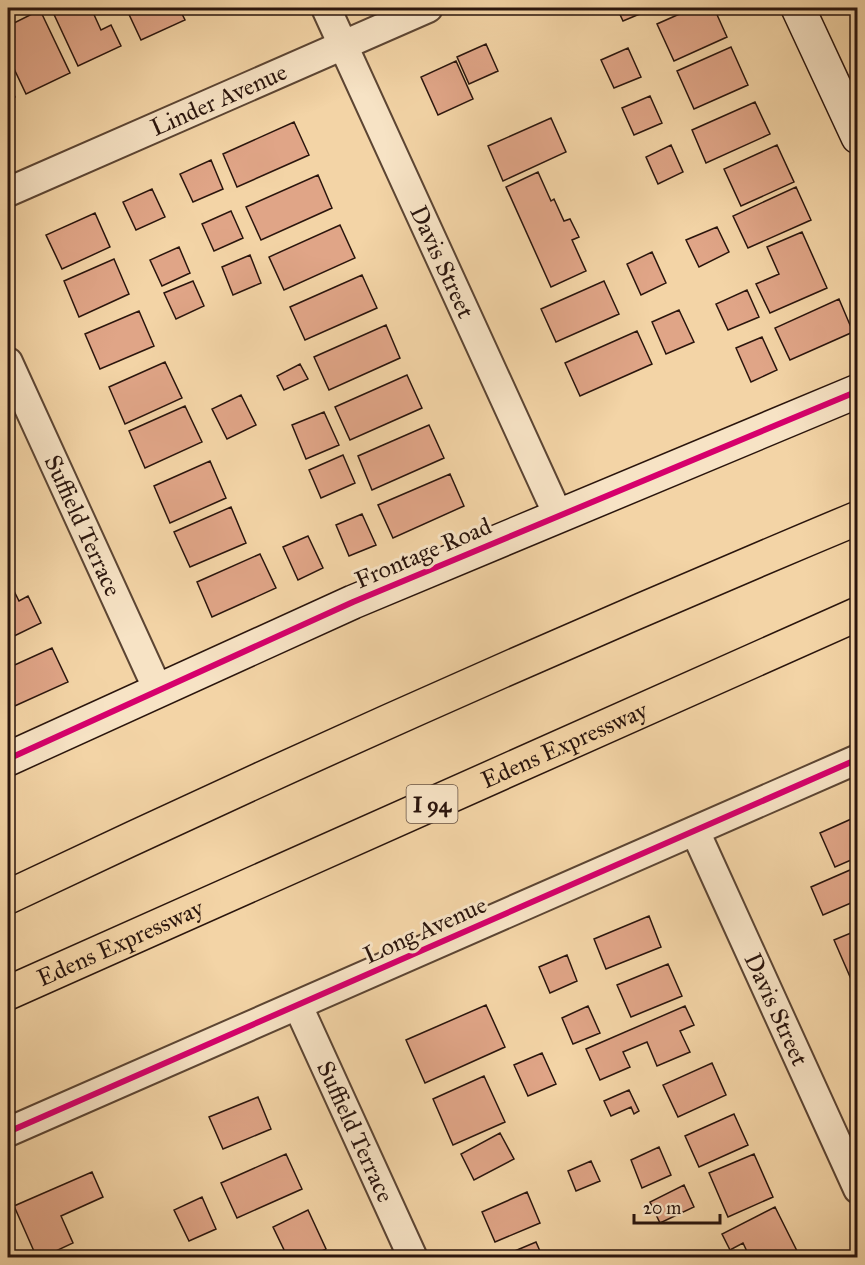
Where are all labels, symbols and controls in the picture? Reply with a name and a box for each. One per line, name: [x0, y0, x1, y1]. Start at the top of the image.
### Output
street label: Linder Avenue: [146, 57, 291, 143]
street label: Davis Street: [403, 201, 481, 323]
street label: Suffield Terrace: [38, 450, 128, 601]
street label: Frontage Road: [350, 511, 496, 595]
street label: Edens Expressway: [476, 695, 653, 795]
road number: I 94: [406, 785, 458, 823]
street label: Long Avenue: [359, 890, 491, 970]
street label: Edens Expressway: [32, 892, 209, 993]
street label: Davis Street: [738, 948, 815, 1071]
street label: Suffield Terrace: [310, 1056, 401, 1207]
scale bar: [634, 1187, 720, 1225]
text: 20 m: [643, 1197, 681, 1219]

